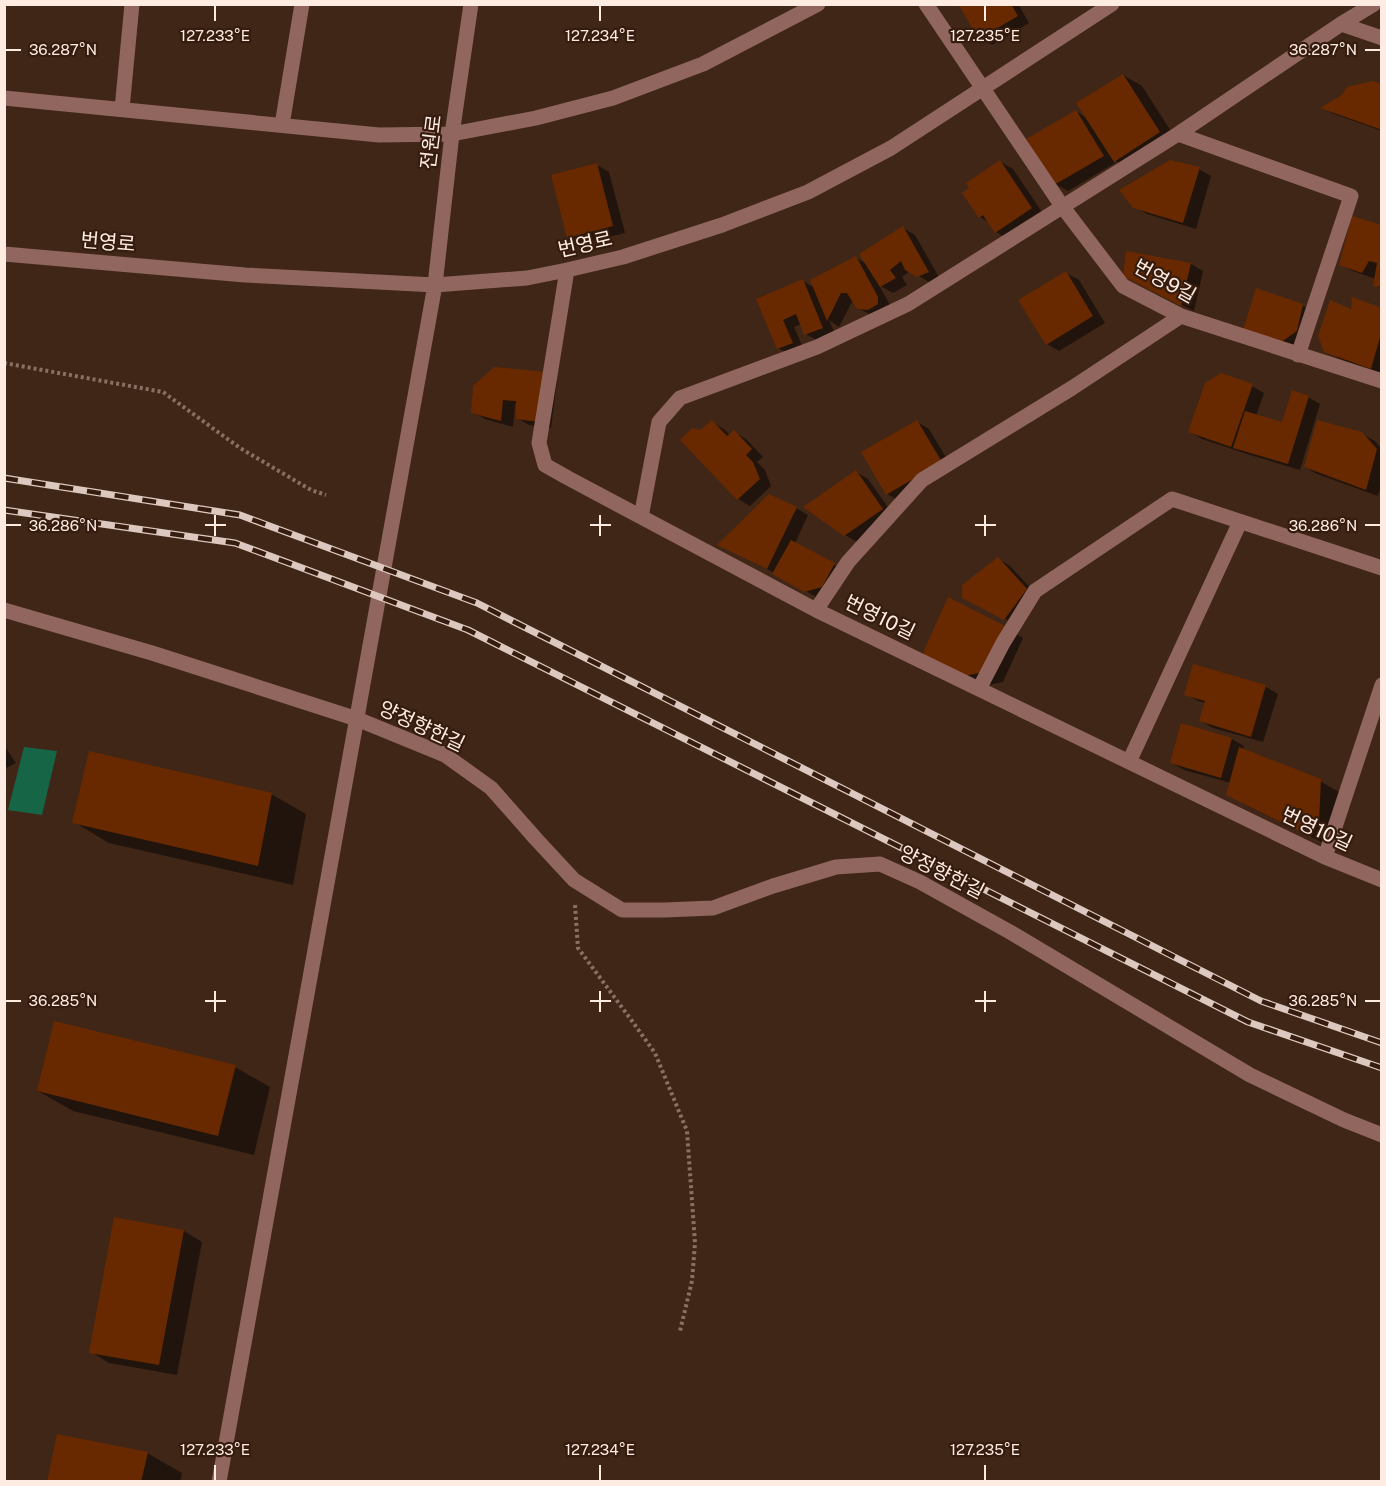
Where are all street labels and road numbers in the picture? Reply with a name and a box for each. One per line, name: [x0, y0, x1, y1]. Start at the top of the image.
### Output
street label: 전원로: [416, 113, 446, 171]
street label: 번영로: [555, 226, 615, 262]
street label: 번영로: [79, 228, 137, 256]
street label: 번영9길: [1130, 254, 1200, 308]
street label: 번영10길: [841, 590, 919, 644]
street label: 양정향한길: [375, 696, 469, 756]
street label: 번영10길: [1278, 802, 1356, 856]
street label: 양정향한길: [896, 840, 988, 904]

